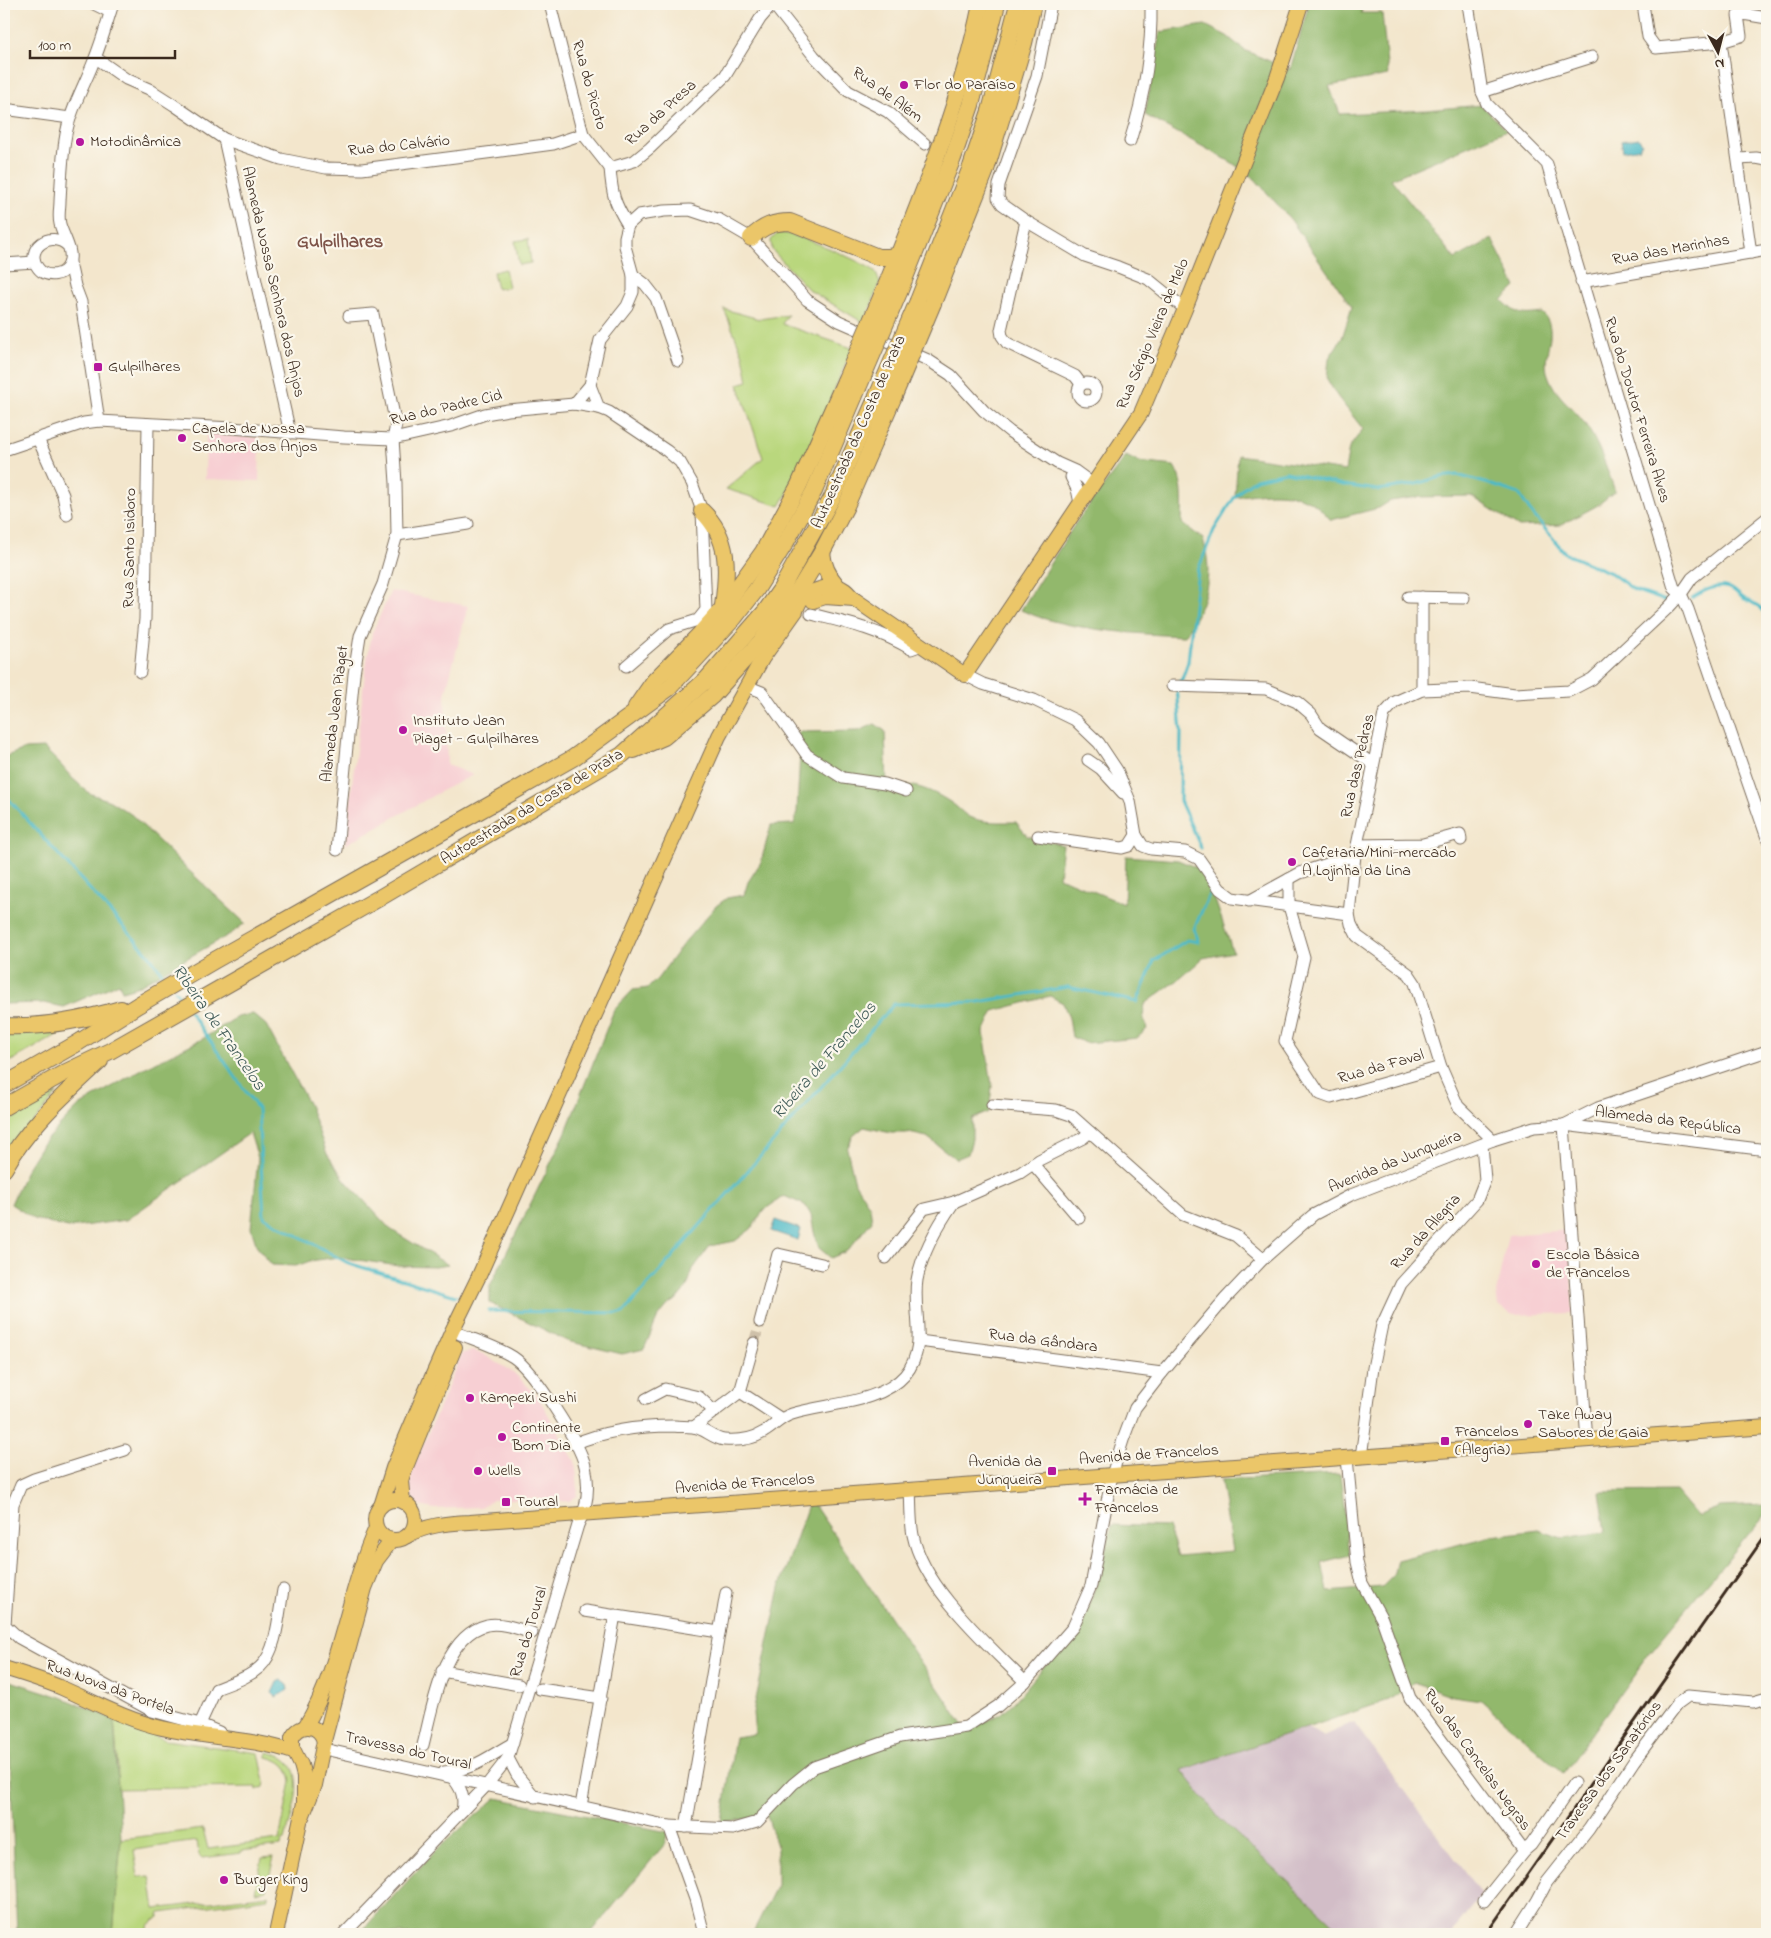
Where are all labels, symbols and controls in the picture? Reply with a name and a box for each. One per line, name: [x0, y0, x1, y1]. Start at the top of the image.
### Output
scale bar: [30, 28, 175, 60]
north arrow: [1694, 28, 1744, 78]
text: 100 m: [38, 35, 71, 57]
street label: Rua do Picoto: [565, 37, 613, 133]
text: N: [1713, 52, 1725, 74]
street label: Rua de Além: [846, 61, 928, 129]
place label: Flor do Paraíso: [913, 73, 1016, 97]
street label: Rua da Presa: [620, 74, 702, 152]
marker: Flor do Paraíso: [898, 79, 910, 91]
street label: Rua do Calvário: [347, 129, 451, 163]
place label: Motodinâmica: [90, 130, 181, 154]
marker: Motodinâmica: [74, 136, 86, 148]
street label: Alameda Nossa Senhora dos Anjos: [235, 164, 311, 400]
street label: Rua das Marinhas: [1610, 228, 1732, 272]
district label: Gulpilhares: [297, 229, 383, 256]
street label: Rua Sérgio Vieira de Melo: [1110, 255, 1196, 413]
street label: Rua do Doutor Ferreira Alves: [1597, 314, 1677, 506]
street label: Autoestrada da Costa de Prata: [805, 331, 913, 533]
place label: Gulpilhares: [108, 355, 181, 379]
marker: Gulpilhares: [92, 361, 104, 373]
street label: Rua do Padre Cid: [387, 383, 505, 433]
place label: Capela de Nossa Senhora dos Anjos: [192, 417, 318, 459]
marker: Capela de Nossa Senhora dos Anjos: [176, 432, 188, 444]
street label: Rua Santo Isidoro: [117, 488, 143, 608]
street label: Alameda Jean Piaget: [315, 644, 355, 784]
place label: Instituto Jean Piaget - Gulpilhares: [413, 709, 539, 751]
street label: Rua das Pedras: [1334, 711, 1382, 821]
marker: Instituto Jean Piaget - Gulpilhares: [397, 724, 409, 736]
street label: Autoestrada da Costa de Prata: [436, 743, 628, 871]
place label: Cafetaria/Mini-mercado A Lojinha da Lina: [1302, 841, 1456, 883]
marker: Cafetaria/Mini-mercado A Lojinha da Lina: [1286, 856, 1298, 868]
water label: Ribeira de Francelos: [165, 960, 272, 1097]
water label: Ribeira de Francelos: [766, 996, 884, 1126]
street label: Rua da Faval: [1335, 1043, 1427, 1091]
street label: Alameda da República: [1594, 1100, 1742, 1142]
street label: Avenida da Junqueira: [1325, 1124, 1465, 1200]
street label: Rua da Alegria: [1385, 1188, 1467, 1276]
place label: Escola Básica de Francelos: [1546, 1243, 1640, 1285]
marker: Escola Básica de Francelos: [1530, 1258, 1542, 1270]
street label: Rua da Gândara: [987, 1322, 1099, 1360]
place label: Kampeki Sushi: [480, 1386, 577, 1410]
marker: Kampeki Sushi: [464, 1392, 476, 1404]
place label: Take Away Sabores de Gaia: [1538, 1403, 1648, 1445]
place label: Continente Bom Dia: [511, 1416, 582, 1458]
marker: Take Away Sabores de Gaia: [1522, 1418, 1534, 1430]
place label: Francelos (Alegria): [1454, 1420, 1519, 1462]
marker: Continente Bom Dia: [496, 1431, 508, 1443]
marker: Francelos (Alegria): [1439, 1435, 1451, 1447]
street label: Avenida de Francelos: [1078, 1438, 1220, 1472]
place label: Avenida da Junqueira: [968, 1450, 1042, 1492]
place label: Wells: [488, 1459, 521, 1483]
marker: Wells: [472, 1465, 484, 1477]
marker: Avenida da Junqueira: [1046, 1465, 1058, 1477]
street label: Avenida de Francelos: [674, 1467, 816, 1501]
place label: Farmácia de Francelos: [1094, 1478, 1179, 1520]
place label: Toural: [516, 1490, 559, 1514]
marker: Farmácia de Francelos: [1079, 1493, 1091, 1505]
marker: Toural: [500, 1496, 512, 1508]
street label: Rua do Toural: [504, 1583, 554, 1681]
street label: Rua Nova da Portela: [42, 1654, 178, 1722]
street label: Rua das Cancelas Negras: [1417, 1684, 1537, 1836]
street label: Travessa dos Sanatórios: [1550, 1696, 1668, 1846]
street label: Travessa do Toural: [342, 1725, 474, 1777]
place label: Burger King: [233, 1868, 308, 1892]
marker: Burger King: [218, 1874, 230, 1886]

